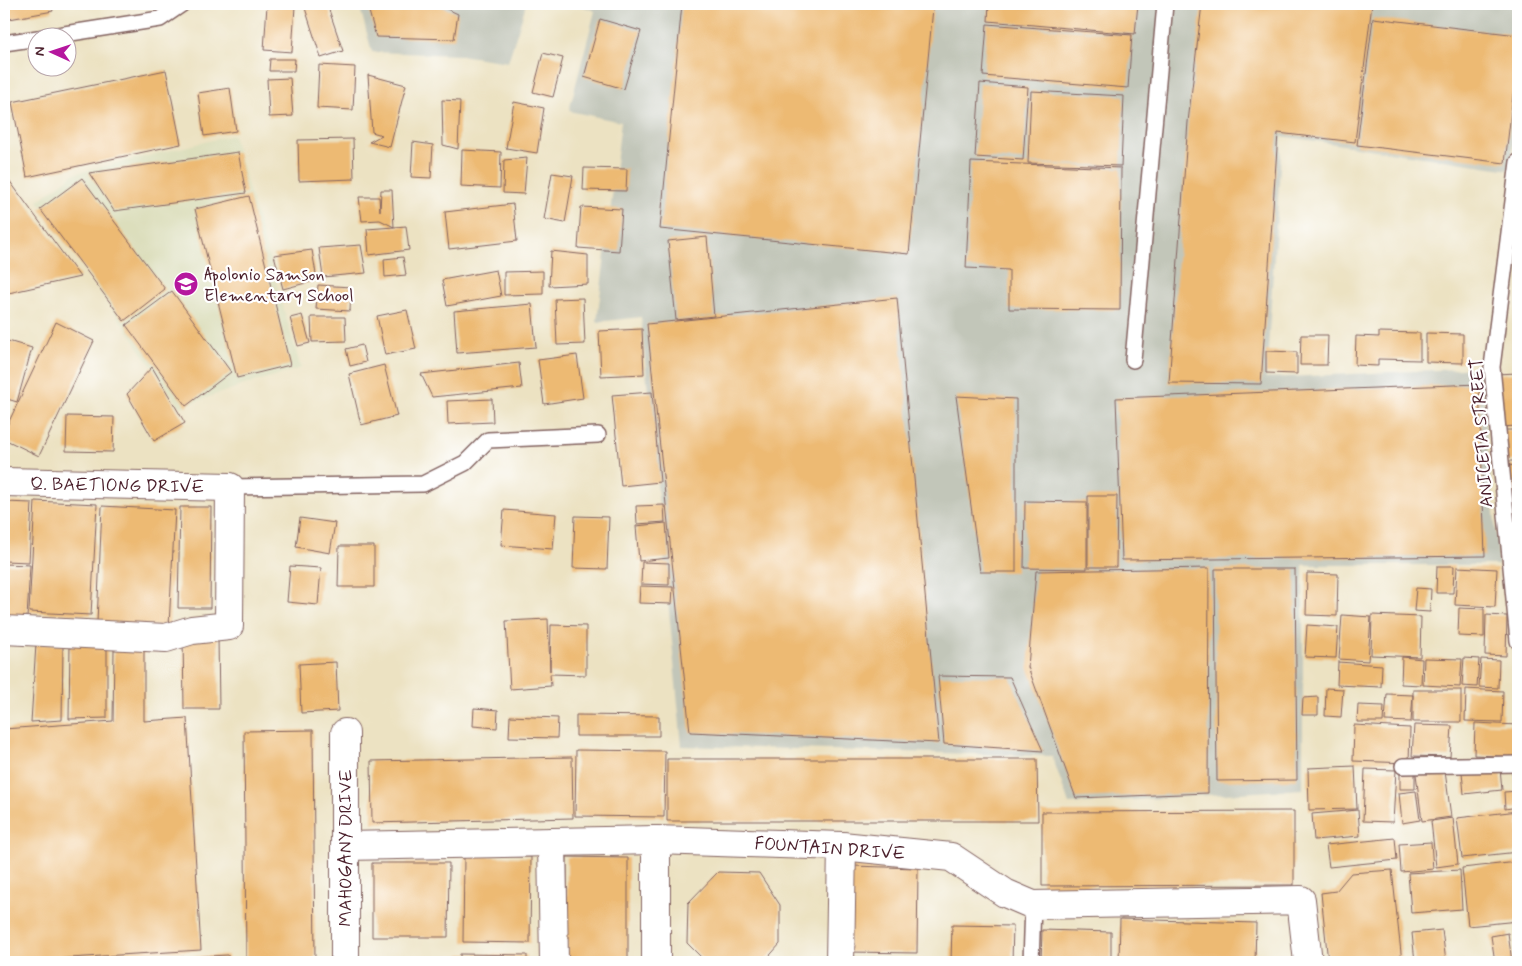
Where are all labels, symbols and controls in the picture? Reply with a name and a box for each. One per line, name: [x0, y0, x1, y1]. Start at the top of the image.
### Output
north arrow: [28, 28, 78, 78]
text: N: [31, 46, 49, 57]
place label: Apolonio Samson Elementary School: [204, 263, 354, 308]
school or university icon: Apolonio Samson Elementary School: [173, 271, 199, 297]
street label: ANICETA STREET: [1465, 357, 1499, 508]
street label: Q. BAETIONG DRIVE: [30, 472, 204, 500]
street label: MAHOGANY DRIVE: [334, 769, 358, 927]
street label: FOUNTAIN DRIVE: [754, 832, 906, 866]

